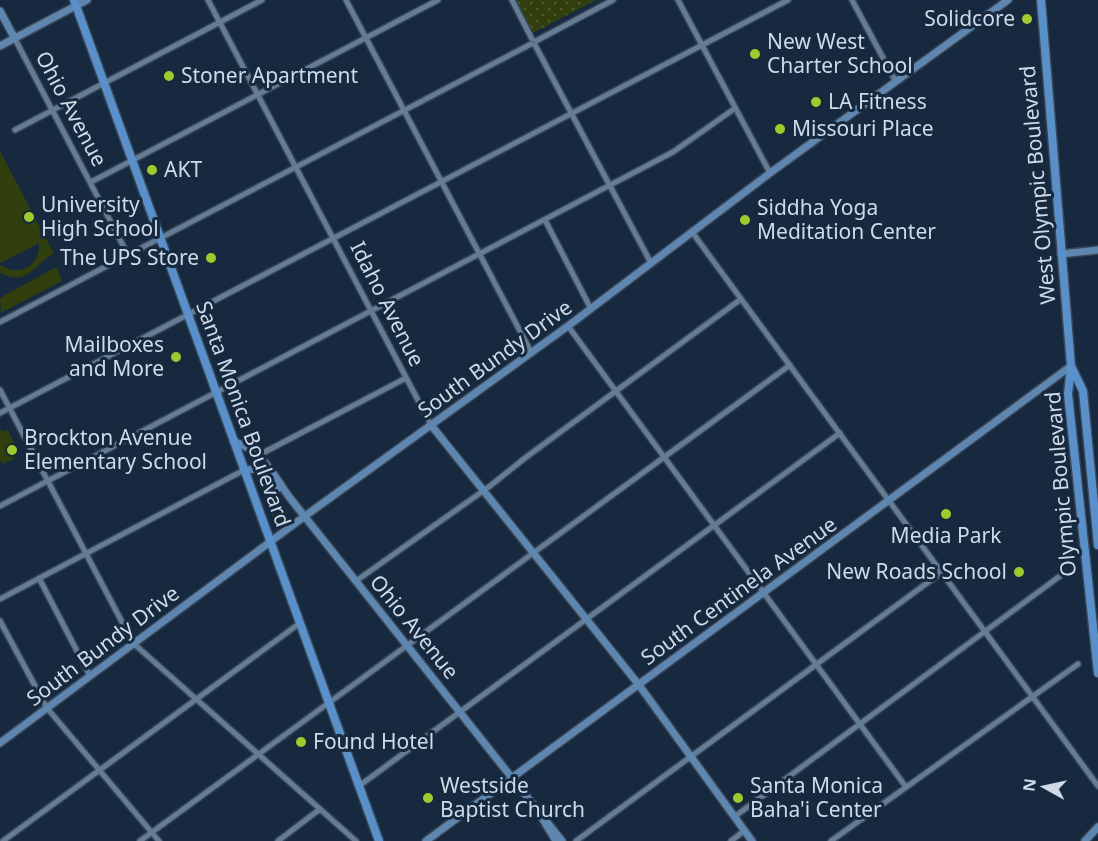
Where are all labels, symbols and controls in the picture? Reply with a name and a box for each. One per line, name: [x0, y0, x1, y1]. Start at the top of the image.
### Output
place label: Solidcore: [924, 4, 1015, 32]
marker: Solidcore: [1020, 12, 1034, 26]
place label: New West Charter School: [767, 27, 913, 79]
street label: Ohio Avenue: [30, 46, 114, 171]
marker: New West Charter School: [748, 47, 762, 61]
place label: Stoner Apartment: [181, 61, 359, 89]
street label: West Olympic Boulevard: [1013, 64, 1061, 306]
marker: Stoner Apartment: [162, 69, 176, 83]
place label: LA Fitness: [828, 87, 927, 115]
marker: LA Fitness: [809, 95, 823, 109]
place label: Missouri Place: [792, 114, 934, 142]
marker: Missouri Place: [773, 122, 787, 136]
place label: AKT: [164, 155, 202, 183]
marker: AKT: [145, 163, 159, 177]
place label: University High School: [41, 190, 159, 242]
place label: Siddha Yoga Meditation Center: [757, 193, 936, 245]
marker: University High School: [22, 210, 36, 224]
marker: Siddha Yoga Meditation Center: [738, 213, 752, 227]
street label: Idaho Avenue: [344, 236, 431, 371]
place label: The UPS Store: [60, 243, 199, 271]
marker: The UPS Store: [204, 251, 218, 265]
street label: South Bundy Drive: [412, 293, 577, 424]
street label: Santa Monica Boulevard: [190, 297, 298, 530]
place label: Mailboxes and More: [65, 330, 164, 382]
marker: Mailboxes and More: [169, 350, 183, 364]
street label: Olympic Boulevard: [1038, 390, 1082, 578]
place label: Brockton Avenue Elementary School: [24, 423, 207, 475]
marker: Brockton Avenue Elementary School: [5, 443, 19, 457]
marker: Media Park: [939, 507, 953, 521]
street label: South Centinela Avenue: [635, 510, 842, 671]
place label: Media Park: [891, 521, 1002, 549]
place label: New Roads School: [826, 557, 1007, 585]
marker: New Roads School: [1012, 565, 1026, 579]
street label: Ohio Avenue: [364, 568, 466, 684]
street label: South Bundy Drive: [21, 579, 184, 712]
place label: Found Hotel: [313, 727, 434, 755]
marker: Found Hotel: [294, 735, 308, 749]
north arrow: [1014, 757, 1074, 817]
place label: Westside Baptist Church: [440, 771, 585, 823]
place label: Santa Monica Baha'i Center: [750, 771, 883, 823]
text: N: [1017, 777, 1041, 793]
marker: Westside Baptist Church: [421, 791, 435, 805]
marker: Santa Monica Baha'i Center: [731, 791, 745, 805]

